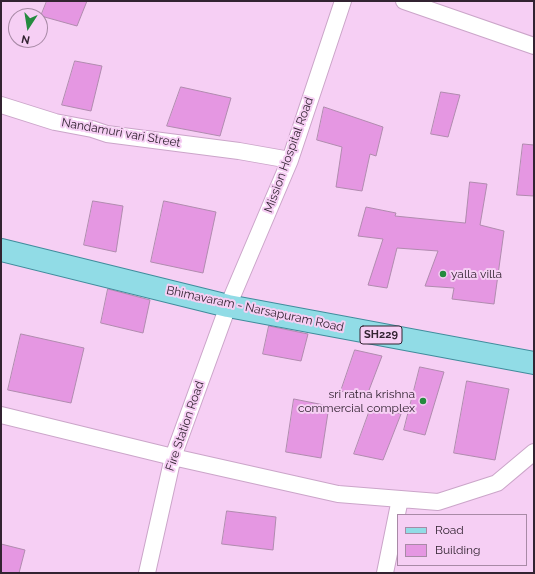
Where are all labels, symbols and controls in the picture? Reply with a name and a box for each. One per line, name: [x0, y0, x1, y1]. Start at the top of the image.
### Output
north arrow: [8, 8, 48, 48]
text: N: [20, 32, 31, 46]
street label: Mission Hospital Road: [261, 95, 317, 215]
street label: Nandamuri vari Street: [60, 115, 182, 151]
place label: yalla villa: [451, 267, 502, 281]
marker: yalla villa: [438, 269, 448, 279]
street label: Bhimavaram - Narsapuram Road: [165, 283, 345, 335]
road number: SH229: [360, 326, 402, 344]
street label: Fire Station Road: [163, 379, 207, 473]
place label: sri ratna krishna commercial complex: [298, 387, 415, 415]
marker: sri ratna krishna commercial complex: [418, 396, 428, 406]
legend: [397, 514, 527, 566]
text: Road: [435, 523, 464, 537]
text: Building: [435, 543, 481, 557]

